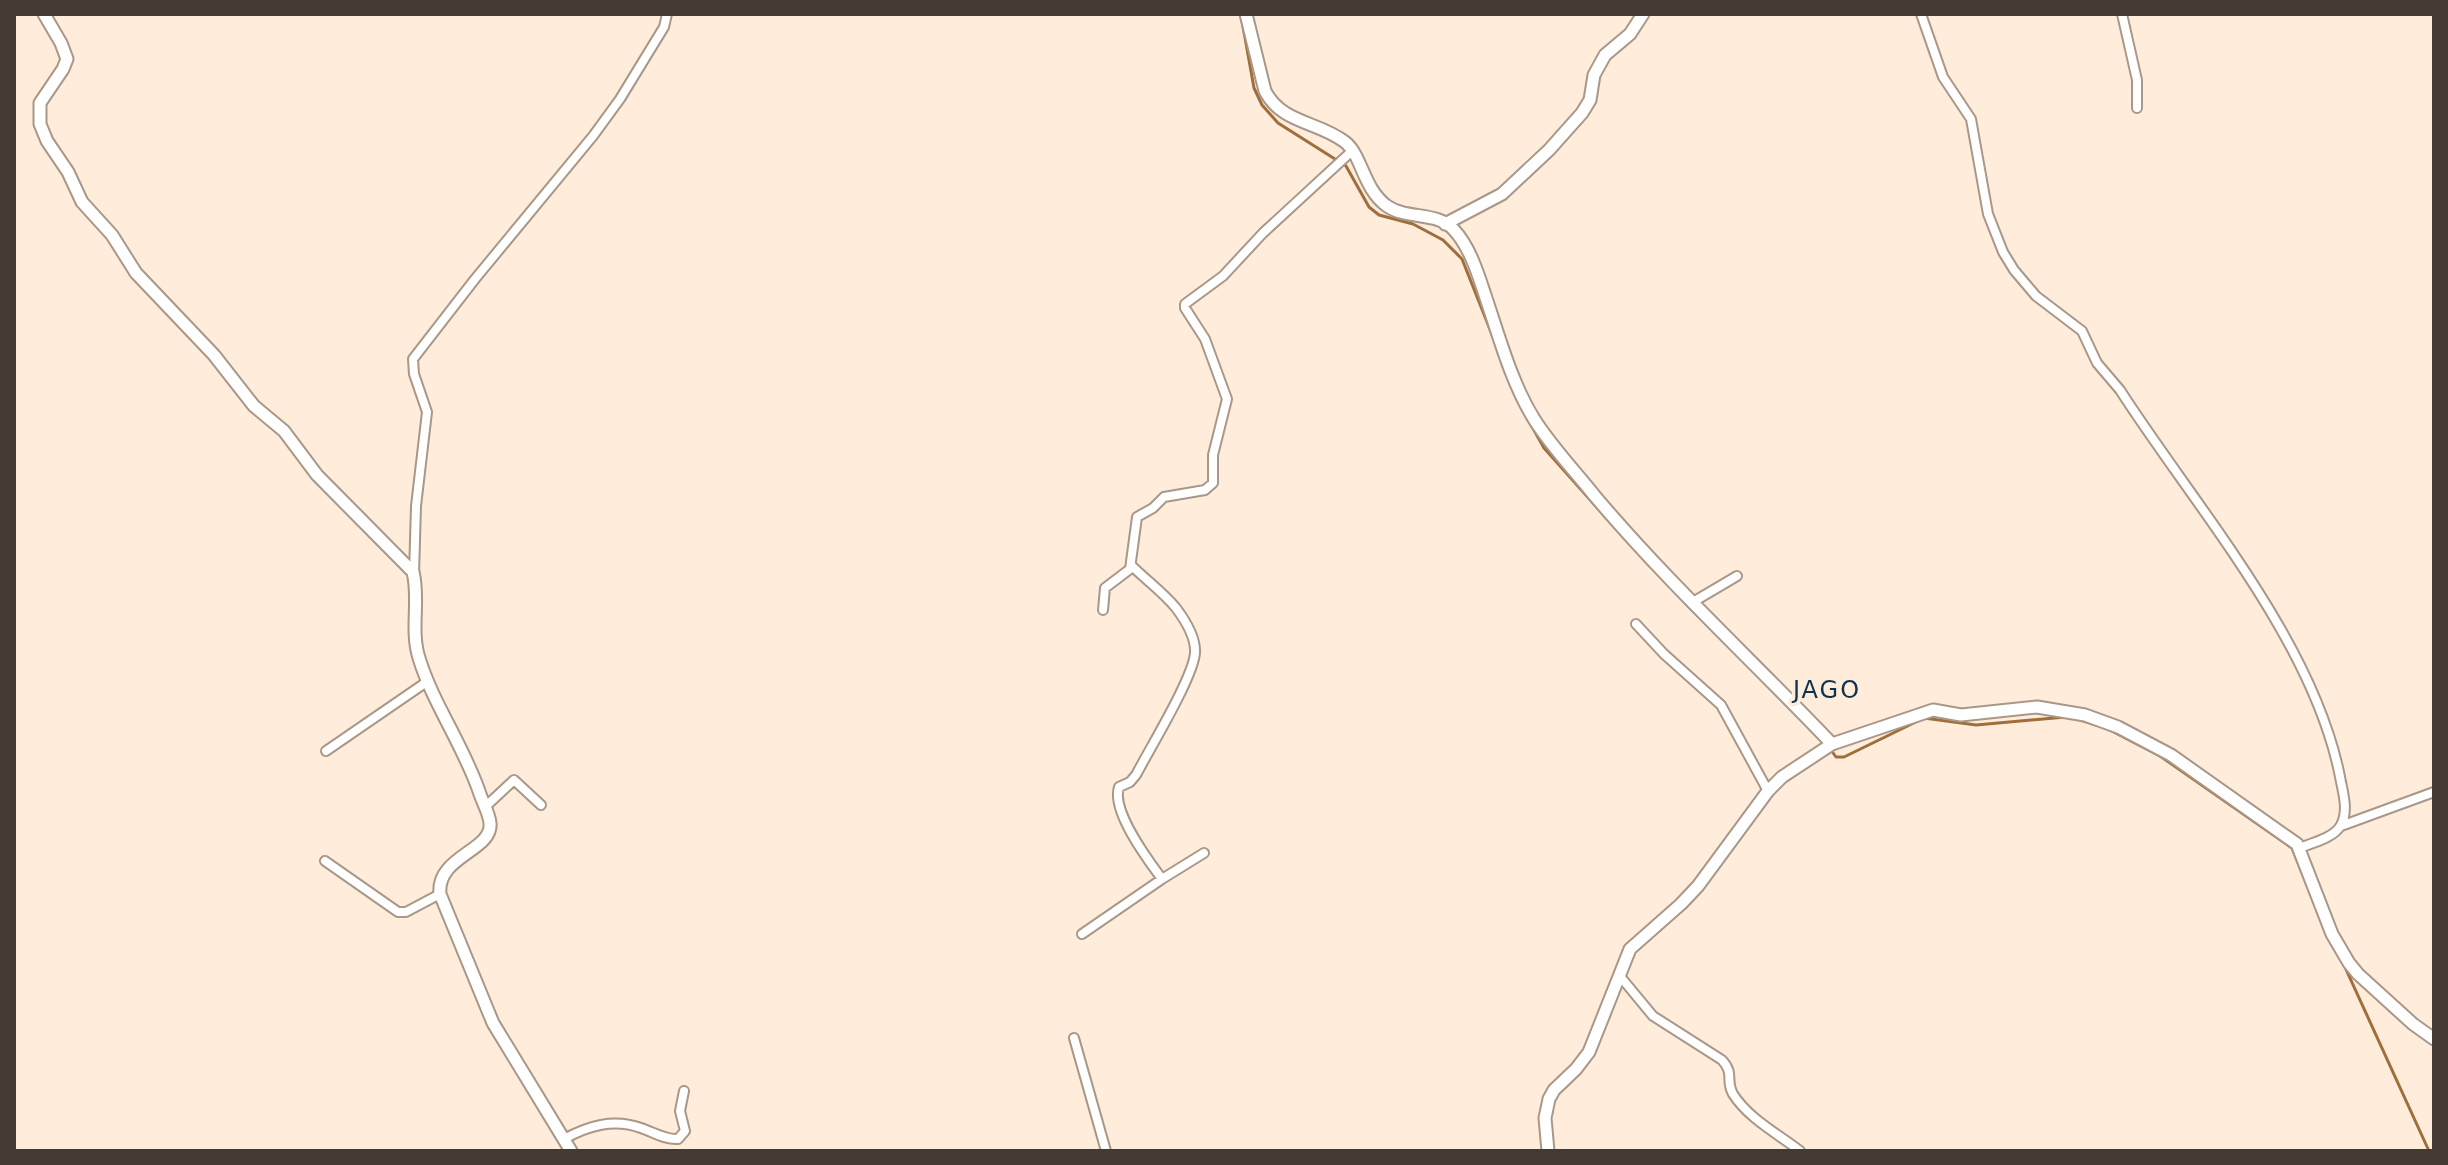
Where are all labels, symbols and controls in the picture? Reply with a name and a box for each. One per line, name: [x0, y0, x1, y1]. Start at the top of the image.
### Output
district label: JAGO: [1791, 676, 1861, 704]

